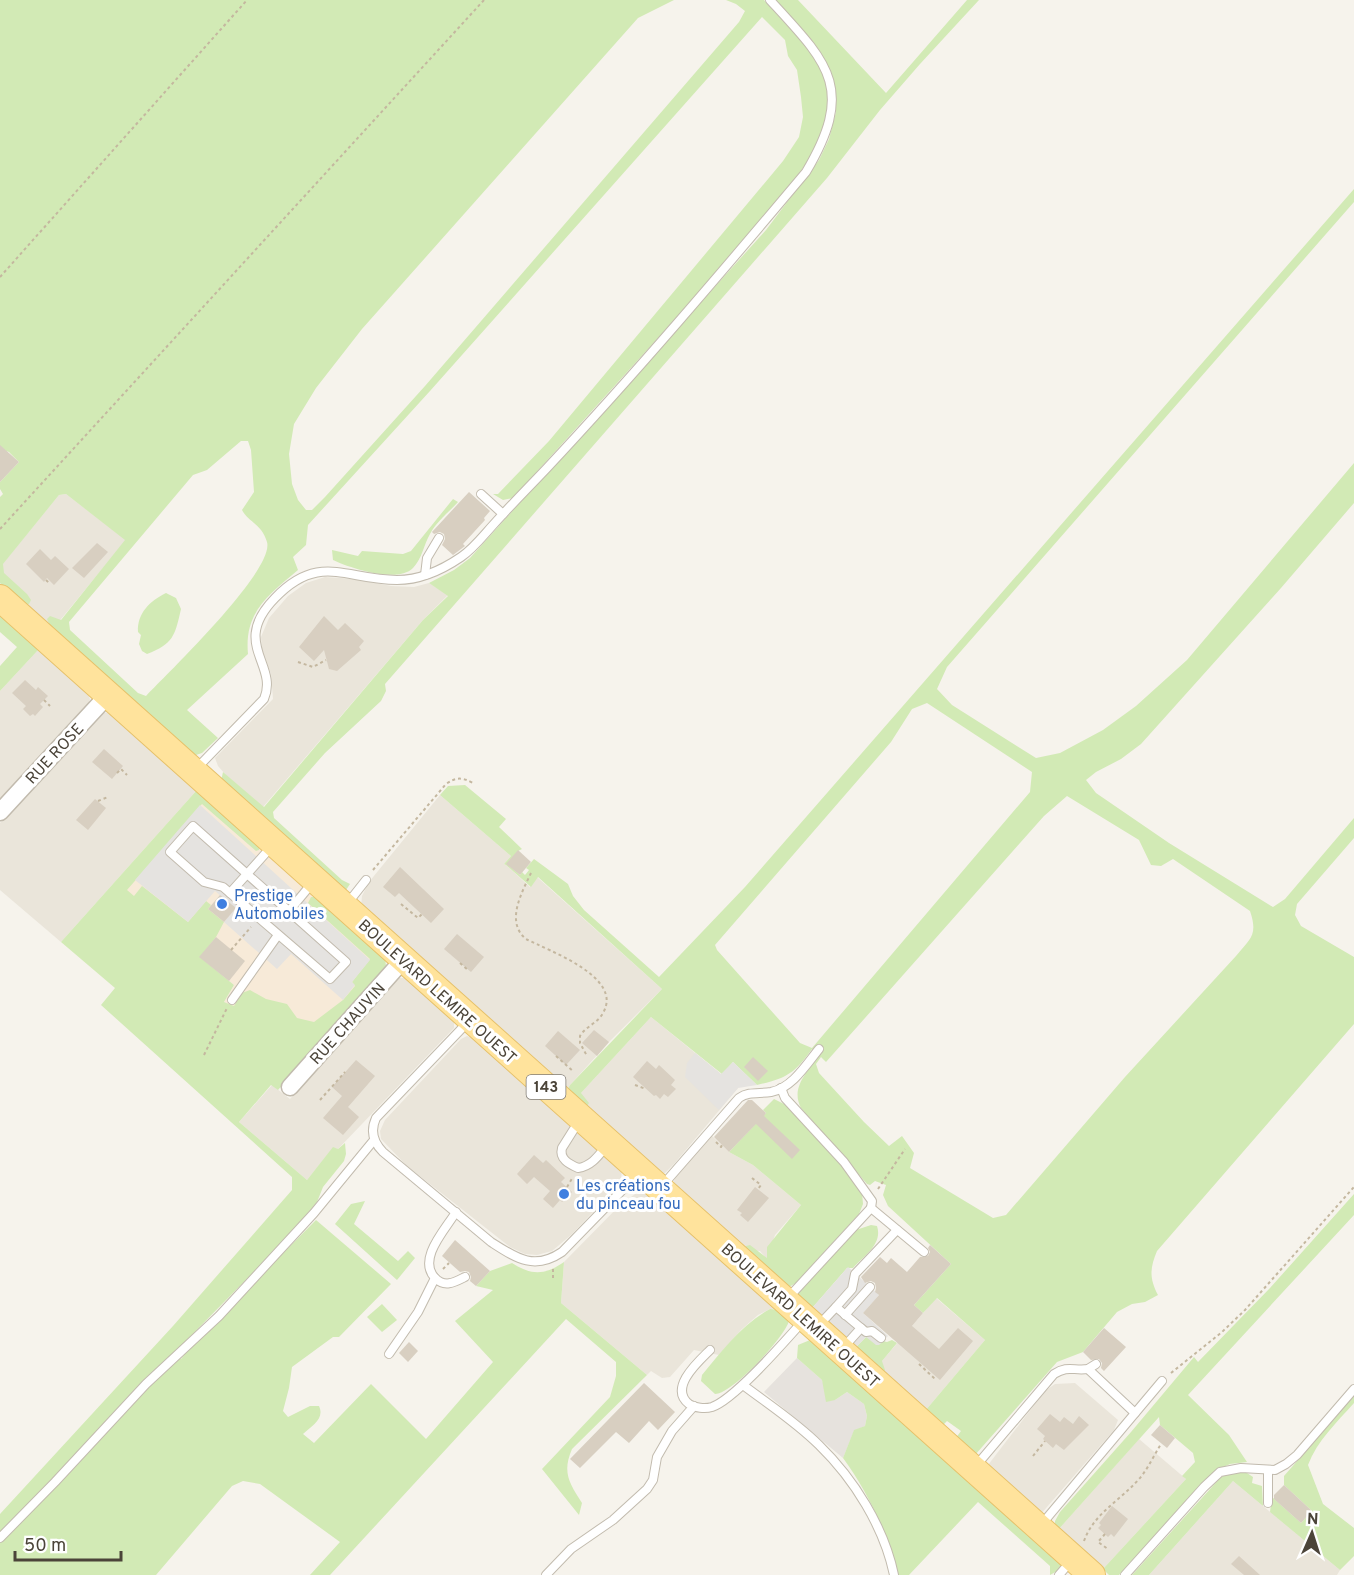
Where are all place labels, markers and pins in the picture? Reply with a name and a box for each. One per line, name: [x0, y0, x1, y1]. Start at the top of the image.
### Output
place label: Prestige Automobiles: [234, 887, 324, 925]
marker: Prestige Automobiles: [215, 897, 229, 911]
place label: Les créations du pinceau fou: [576, 1177, 681, 1215]
marker: Les créations du pinceau fou: [557, 1187, 571, 1201]

